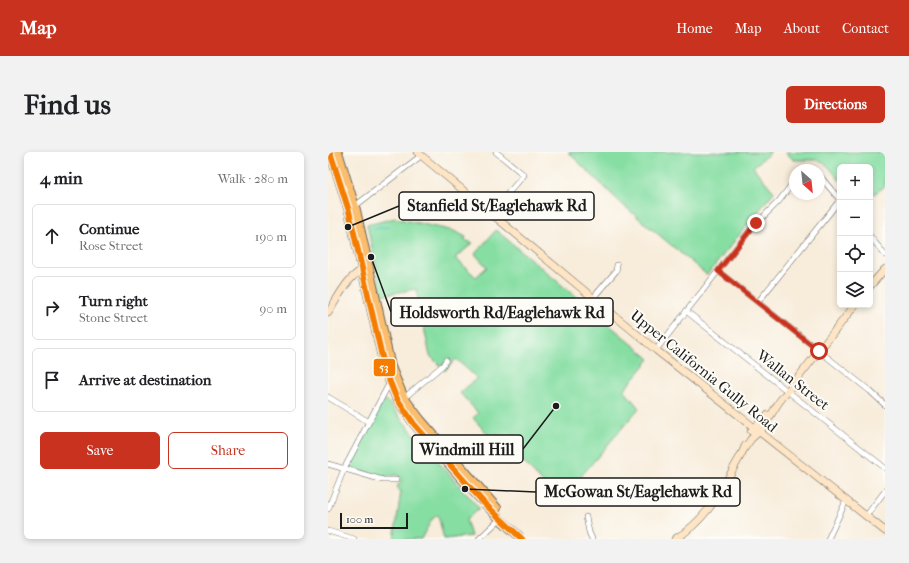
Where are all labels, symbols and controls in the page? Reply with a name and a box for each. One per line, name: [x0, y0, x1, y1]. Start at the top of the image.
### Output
text: Map: [20, 17, 56, 39]
text: Home: [676, 20, 713, 37]
text: Map: [735, 20, 762, 37]
text: About: [784, 20, 820, 37]
text: Contact: [842, 20, 889, 37]
button: Directions: [786, 86, 885, 123]
text: Find us: [24, 88, 111, 121]
north arrow: [789, 164, 825, 200]
map controls: [837, 164, 873, 308]
button: +: [837, 164, 873, 200]
text: 4 min: [40, 168, 83, 188]
text: Walk · 280 m: [218, 171, 288, 186]
callout: Stanfield St/Eaglehawk Rd: [399, 192, 594, 220]
text: Stanfield St/Eaglehawk Rd: [407, 196, 588, 216]
button: −: [837, 200, 873, 236]
route end: [747, 214, 765, 232]
text: Continue: [79, 220, 139, 238]
icon: ahead: [41, 225, 63, 247]
text: 190 m: [255, 229, 287, 244]
button: locate: [837, 236, 873, 272]
text: Rose Street: [79, 238, 143, 253]
button: layers: [837, 272, 873, 308]
text: Turn right: [79, 292, 148, 310]
icon: right: [41, 297, 63, 319]
callout: Holdsworth Rd/Eaglehawk Rd: [391, 298, 613, 326]
text: 90 m: [259, 301, 287, 316]
text: Holdsworth Rd/Eaglehawk Rd: [399, 303, 606, 323]
street label: Upper California Gully Road: [627, 306, 782, 436]
text: Stone Street: [79, 310, 148, 325]
route start: [810, 342, 828, 360]
street label: Wallan Street: [752, 345, 833, 414]
line badge: 53: [373, 358, 396, 377]
text: 53: [379, 361, 389, 374]
icon: arrive: [41, 369, 63, 391]
text: Arrive at destination: [79, 371, 211, 389]
button: Save: [40, 432, 160, 469]
button: Share: [168, 432, 288, 469]
callout: Windmill Hill: [412, 435, 523, 463]
text: Windmill Hill: [419, 440, 515, 459]
callout: McGowan St/Eaglehawk Rd: [536, 478, 740, 506]
text: McGowan St/Eaglehawk Rd: [543, 482, 733, 502]
scale bar: [340, 511, 408, 530]
text: 100 m: [346, 513, 374, 526]

